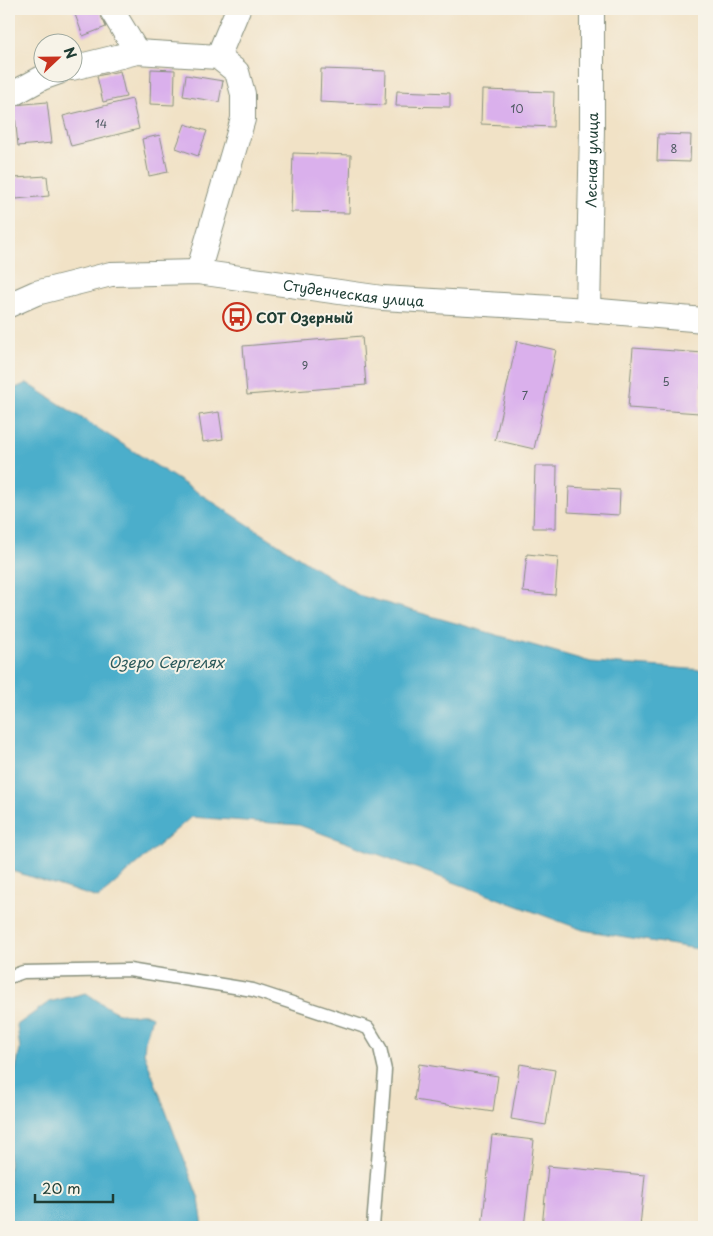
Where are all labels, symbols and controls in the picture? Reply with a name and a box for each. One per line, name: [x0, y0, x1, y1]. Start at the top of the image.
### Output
north arrow: [32, 32, 82, 82]
text: N: [59, 44, 82, 62]
house number: 10: [511, 100, 523, 117]
street label: Лесная улица: [580, 112, 603, 208]
house number: 14: [95, 115, 107, 132]
house number: 8: [671, 140, 678, 157]
street label: Студенческая улица: [282, 274, 425, 311]
bus stop icon: СОТ Озерный: [222, 302, 252, 332]
place label: СОТ Озерный: [256, 307, 354, 328]
house number: 9: [302, 357, 308, 374]
house number: 5: [662, 373, 670, 390]
house number: 7: [522, 387, 528, 404]
water label: Озеро Сергелях: [108, 650, 226, 673]
scale bar: [35, 1171, 112, 1203]
text: 20 m: [42, 1176, 81, 1199]

